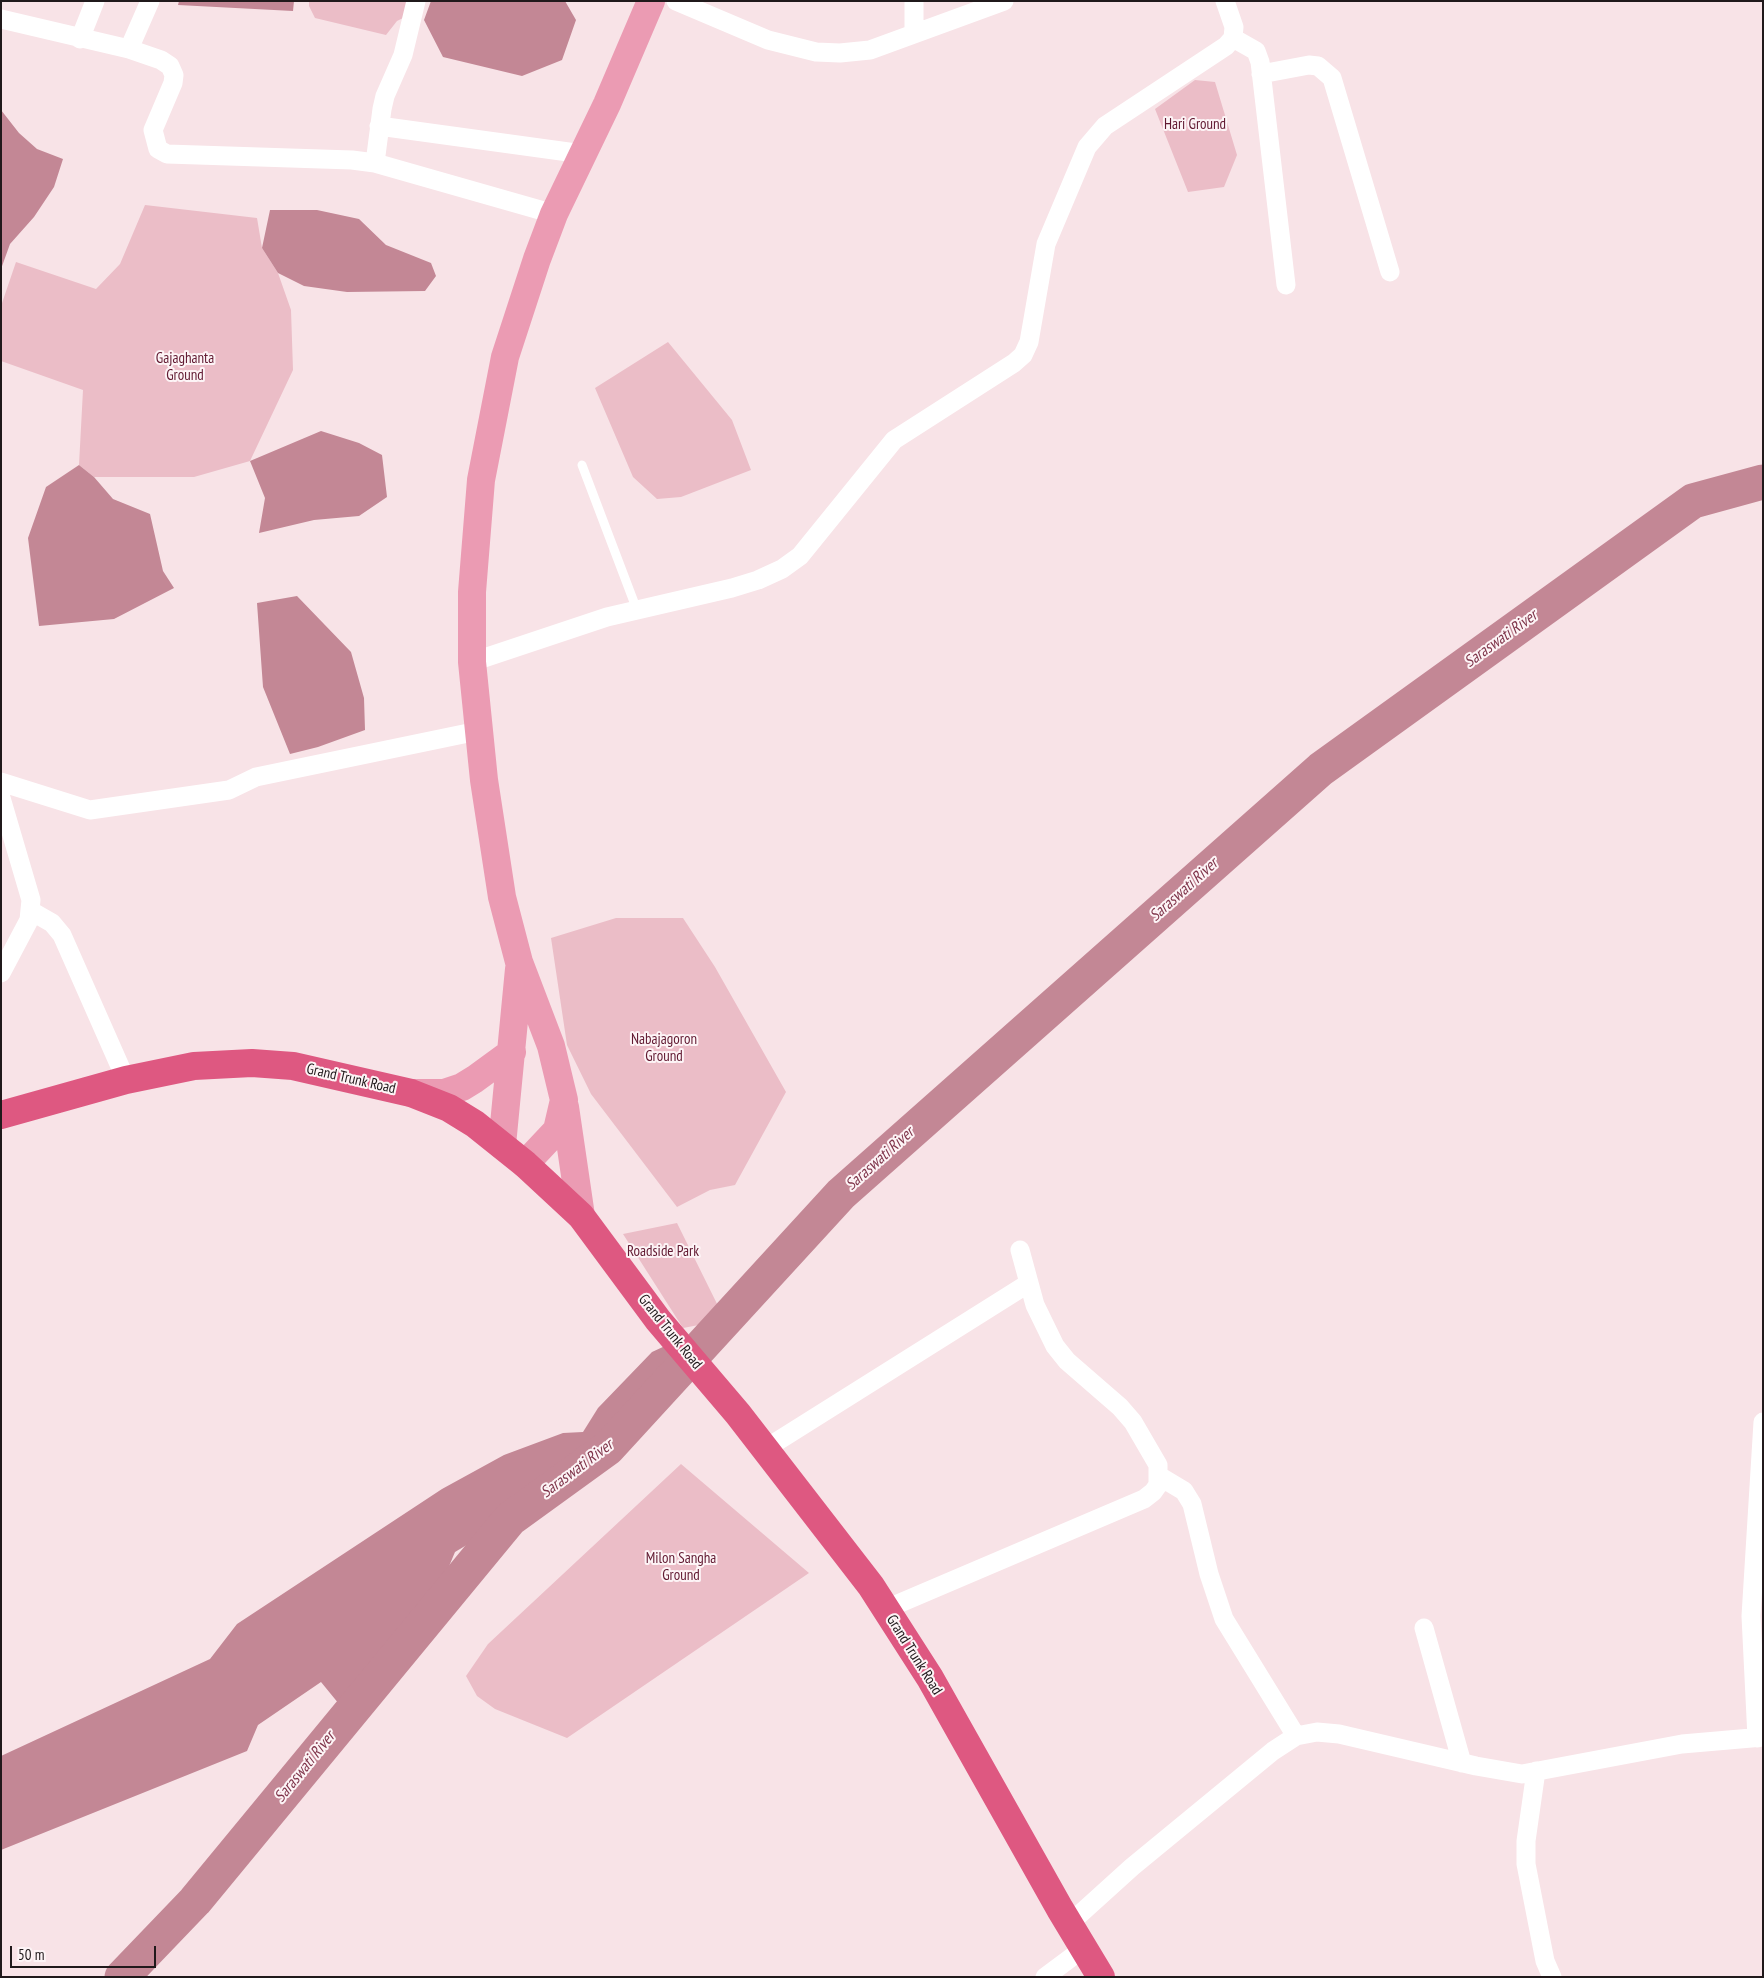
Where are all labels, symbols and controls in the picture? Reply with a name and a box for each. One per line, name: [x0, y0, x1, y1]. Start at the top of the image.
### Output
park label: Hari Ground: [1164, 116, 1226, 134]
park label: Gajaghanta Ground: [156, 350, 214, 385]
water label: Saraswati River: [1461, 606, 1541, 672]
water label: Saraswati River: [1146, 854, 1222, 926]
park label: Nabajagoron Ground: [631, 1031, 697, 1066]
street label: Grand Trunk Road: [305, 1060, 397, 1098]
water label: Saraswati River: [842, 1123, 918, 1195]
park label: Roadside Park: [627, 1243, 699, 1261]
street label: Grand Trunk Road: [634, 1291, 706, 1373]
water label: Saraswati River: [537, 1436, 617, 1502]
park label: Milon Sangha Ground: [646, 1550, 716, 1585]
street label: Grand Trunk Road: [882, 1612, 946, 1698]
water label: Saraswati River: [271, 1728, 339, 1806]
scale bar: [12, 1936, 159, 1968]
text: 50 m: [18, 1945, 44, 1964]

